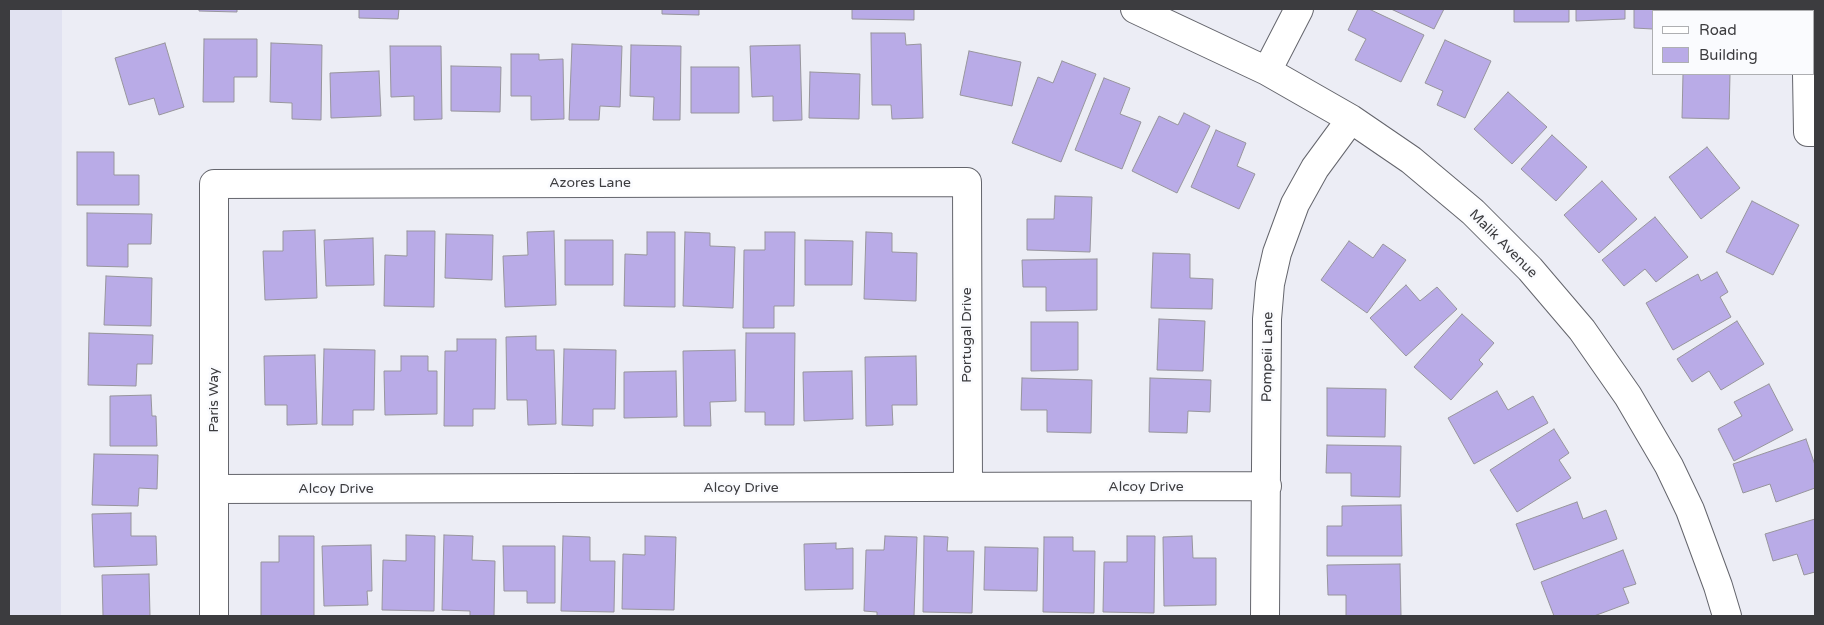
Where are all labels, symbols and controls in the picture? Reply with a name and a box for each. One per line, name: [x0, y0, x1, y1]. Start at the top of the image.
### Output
legend: [1652, 10, 1814, 75]
text: Road: [1699, 21, 1737, 39]
text: Building: [1699, 46, 1758, 64]
street label: Azores Lane: [549, 175, 631, 191]
street label: Malik Avenue: [1465, 206, 1541, 282]
street label: Portugal Drive: [959, 287, 975, 383]
street label: Pompeii Lane: [1259, 312, 1277, 402]
street label: Paris Way: [206, 368, 222, 432]
street label: Alcoy Drive: [1108, 479, 1184, 495]
street label: Alcoy Drive: [703, 480, 779, 496]
street label: Alcoy Drive: [298, 481, 374, 497]

